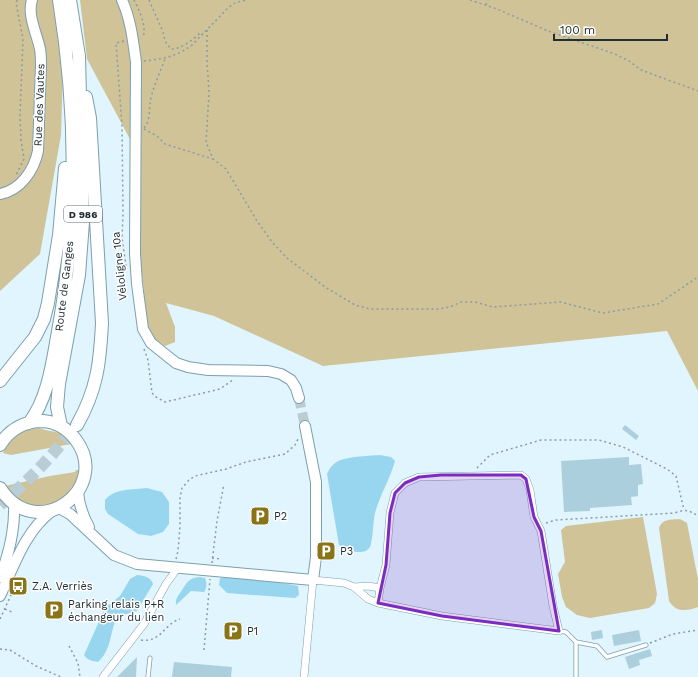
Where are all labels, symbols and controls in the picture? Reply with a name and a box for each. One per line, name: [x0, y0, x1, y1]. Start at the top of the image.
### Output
scale bar: [554, 16, 667, 42]
text: 100 m: [560, 23, 595, 37]
street label: Rue des Vautes: [32, 63, 47, 147]
road number: D 986: [64, 206, 102, 222]
street label: Véloligne 10a: [109, 231, 130, 301]
street label: Route de Ganges: [52, 240, 77, 332]
parking icon: P2: [249, 505, 271, 527]
place label: P2: [274, 510, 287, 523]
parking icon: P3: [315, 540, 337, 562]
place label: P3: [340, 545, 353, 558]
bus stop icon: Z.A. Verriès: [7, 575, 29, 597]
place label: Z.A. Verriès: [32, 580, 93, 593]
place label: Parking relais P+R échangeur du lien: [68, 598, 164, 624]
parking icon: Parking relais P+R échangeur du lien: [43, 599, 65, 621]
parking icon: P1: [222, 620, 244, 642]
place label: P1: [247, 625, 258, 638]

